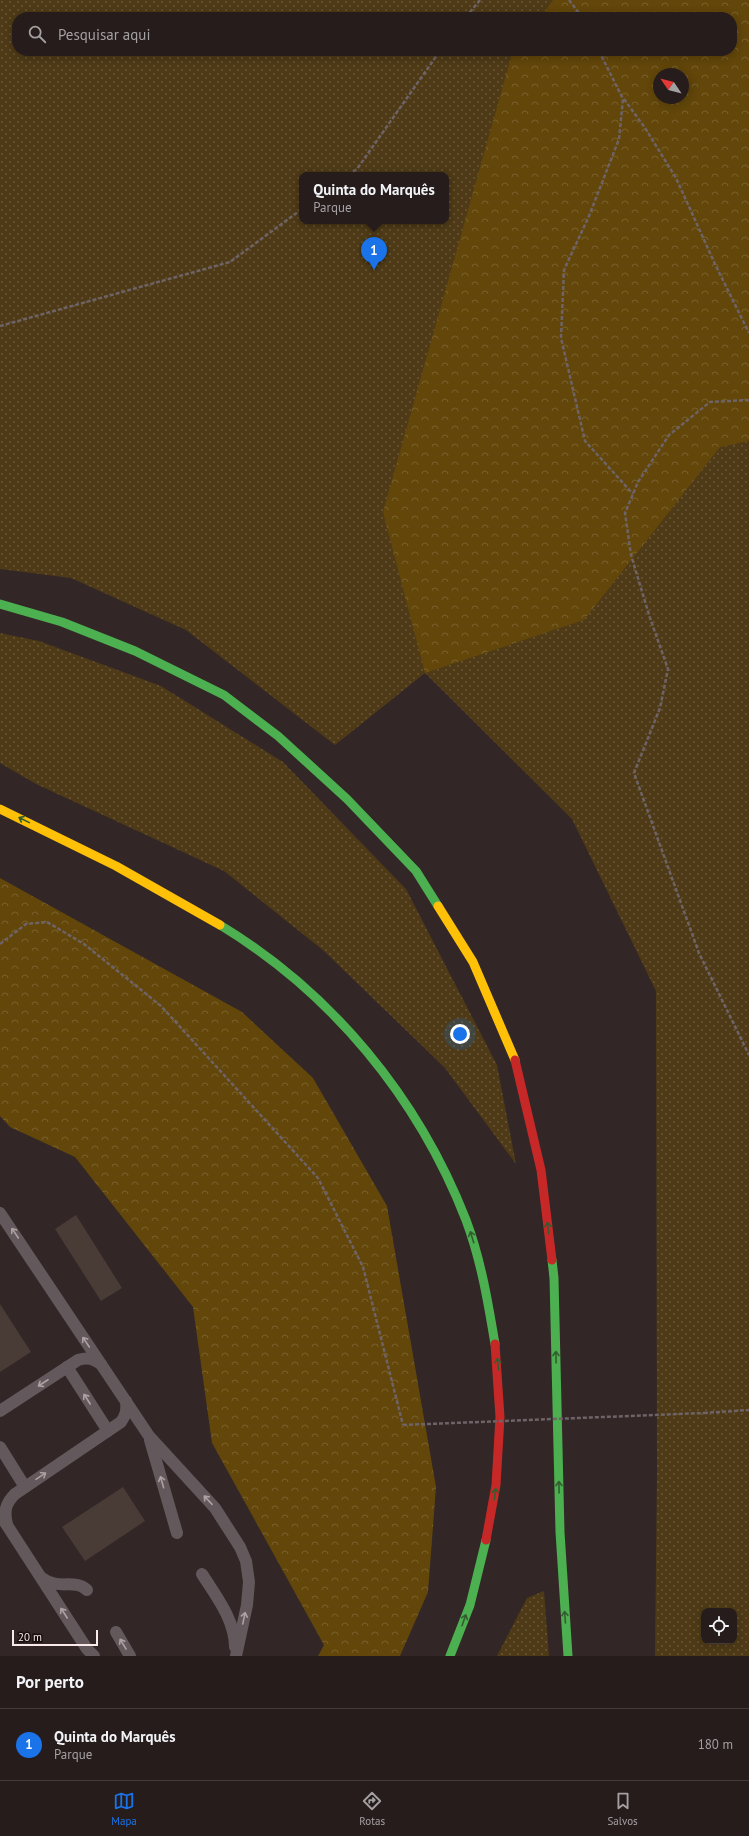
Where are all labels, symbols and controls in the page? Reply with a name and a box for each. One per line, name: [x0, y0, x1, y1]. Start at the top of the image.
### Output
search box: [12, 12, 737, 56]
icon: search: [26, 23, 48, 45]
text: Pesquisar aqui: [58, 25, 150, 44]
north arrow: [653, 68, 689, 104]
popup: [299, 172, 449, 224]
text: Quinta do Marquês: [313, 180, 435, 199]
text: Parque: [313, 199, 352, 216]
pin: 1: [361, 237, 387, 270]
one-way arrow: [18, 816, 30, 823]
your location: [450, 1024, 470, 1044]
one-way arrow: [544, 1222, 552, 1235]
one-way arrow: [10, 1228, 19, 1239]
one-way arrow: [468, 1231, 475, 1244]
one-way arrow: [82, 1336, 90, 1348]
one-way arrow: [552, 1351, 559, 1364]
one-way arrow: [494, 1358, 501, 1371]
one-way arrow: [37, 1379, 49, 1387]
one-way arrow: [83, 1394, 91, 1405]
one-way arrow: [36, 1472, 47, 1480]
one-way arrow: [158, 1476, 165, 1489]
one-way arrow: [555, 1481, 562, 1494]
one-way arrow: [491, 1488, 499, 1501]
one-way arrow: [203, 1495, 212, 1505]
one-way arrow: [60, 1608, 68, 1619]
map controls: [701, 1608, 737, 1644]
button: locate: [701, 1608, 737, 1644]
one-way arrow: [562, 1611, 569, 1624]
one-way arrow: [241, 1612, 249, 1625]
one-way arrow: [461, 1614, 469, 1626]
scale bar: [12, 1628, 98, 1647]
text: 20 m: [18, 1630, 42, 1644]
one-way arrow: [118, 1638, 126, 1650]
text: Por perto: [16, 1671, 84, 1693]
text: Quinta do Marquês: [54, 1727, 176, 1746]
text: 1: [25, 1736, 33, 1753]
text: 180 m: [698, 1736, 733, 1753]
text: Parque: [54, 1746, 92, 1763]
tab: Mapa: [111, 1790, 137, 1828]
tab: Rotas: [359, 1790, 385, 1828]
tab: Salvos: [608, 1790, 638, 1828]

